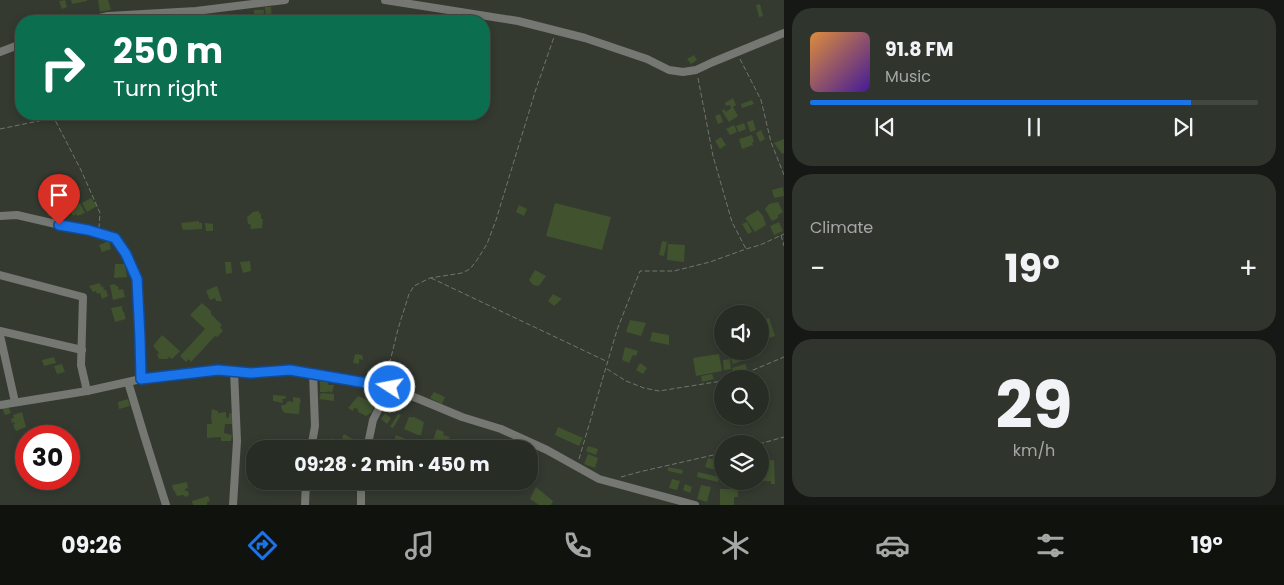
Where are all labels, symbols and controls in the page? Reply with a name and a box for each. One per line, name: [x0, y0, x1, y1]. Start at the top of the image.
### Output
text: 250 m: [113, 26, 223, 75]
icon: right: [30, 35, 95, 100]
text: 91.8 FM: [885, 36, 953, 63]
text: Music: [885, 65, 931, 88]
text: Turn right: [113, 73, 218, 104]
icon: previous: [871, 113, 899, 141]
icon: pause: [1020, 113, 1048, 141]
icon: next: [1169, 113, 1197, 141]
pin: [38, 174, 80, 225]
icon: arrive: [45, 181, 73, 209]
text: Climate: [810, 216, 873, 239]
text: 19°: [1005, 242, 1060, 295]
text: −: [810, 249, 825, 288]
text: +: [1239, 249, 1258, 288]
map controls: [714, 305, 769, 490]
button: sound: [714, 305, 769, 360]
position arrow: [363, 360, 415, 412]
text: 29: [995, 360, 1073, 451]
button: search: [714, 370, 769, 425]
speed limit sign: 30: [15, 425, 80, 490]
button: layers: [714, 435, 769, 490]
text: km/h: [1013, 439, 1055, 462]
text: 09:28 · 2 min · 450 m: [294, 451, 490, 478]
icon: directions: [245, 528, 280, 563]
icon: music: [402, 528, 437, 563]
icon: phone: [560, 528, 595, 563]
icon: climate: [718, 528, 753, 563]
icon: car: [875, 528, 910, 563]
icon: filters: [1033, 528, 1068, 563]
text: 09:26: [61, 530, 122, 561]
text: 19°: [1191, 530, 1223, 561]

